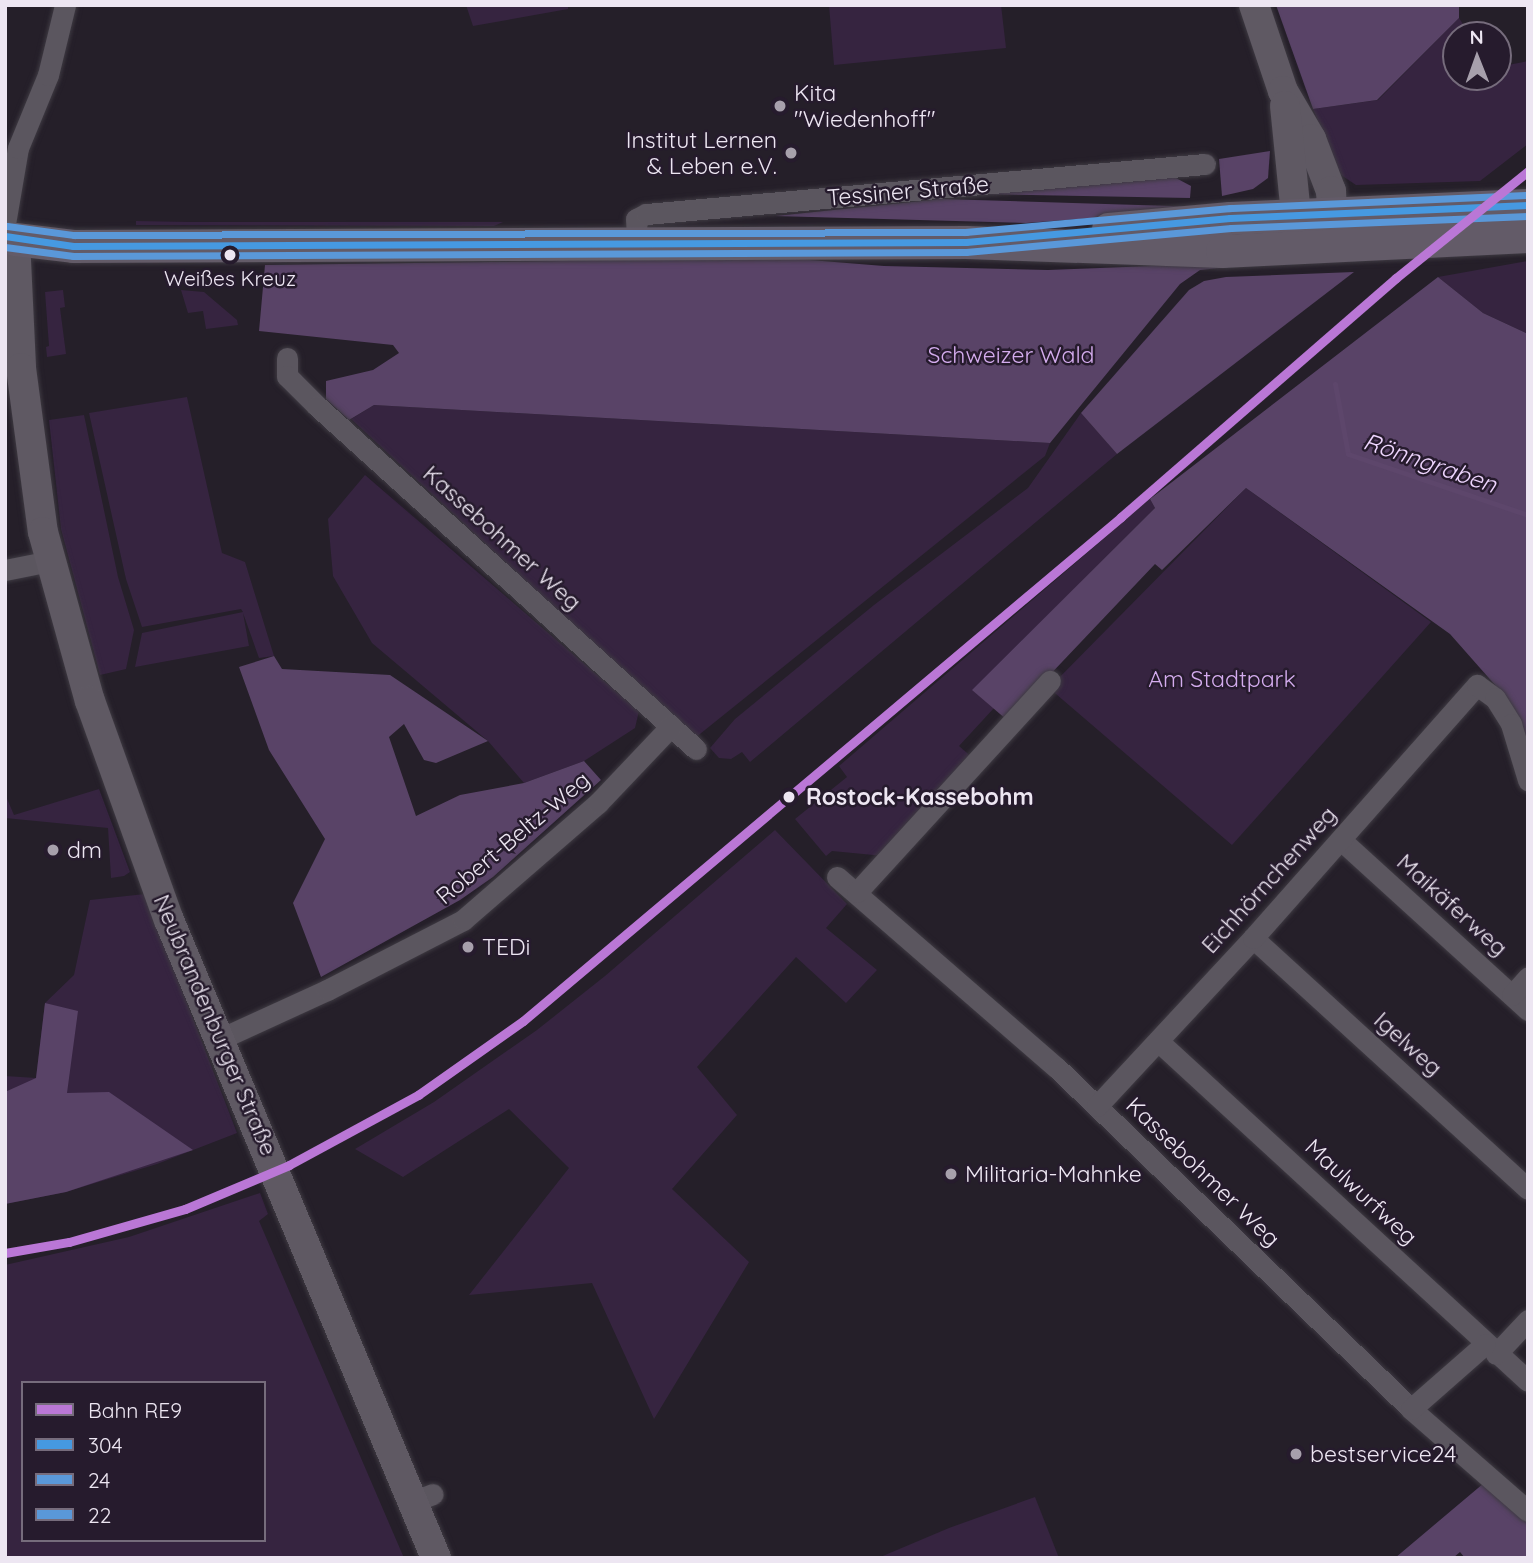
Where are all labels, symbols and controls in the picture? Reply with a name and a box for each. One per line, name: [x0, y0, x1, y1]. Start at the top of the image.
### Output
north arrow: [1442, 21, 1512, 91]
text: N: [1469, 25, 1484, 49]
place label: Kita "Wiedenhoff": [794, 79, 935, 133]
marker: Kita "Wiedenhoff": [772, 98, 788, 114]
place label: Institut Lernen & Leben e.V.: [626, 126, 777, 180]
marker: Institut Lernen & Leben e.V.: [783, 145, 799, 161]
street label: Tessiner Straße: [826, 170, 990, 212]
marker: Weißes Kreuz: [223, 248, 237, 262]
place label: Weißes Kreuz: [164, 265, 296, 291]
park label: Schweizer Wald: [928, 341, 1094, 369]
water label: Rönngraben: [1360, 427, 1500, 499]
street label: Kassebohmer Weg: [417, 460, 587, 616]
park label: Am Stadtpark: [1148, 665, 1296, 693]
street label: Robert-Beltz-Weg: [431, 766, 595, 910]
place label: Rostock-Kassebohm: [806, 783, 1034, 811]
marker: Rostock-Kassebohm: [778, 786, 800, 808]
street label: Eichhörnchenweg: [1196, 801, 1342, 959]
place label: dm: [67, 836, 102, 864]
marker: dm: [45, 842, 61, 858]
street label: Maikäferweg: [1391, 848, 1513, 962]
street label: Neubrandenburger Straße: [147, 890, 283, 1160]
place label: TEDi: [482, 933, 530, 961]
marker: TEDi: [460, 939, 476, 955]
street label: Igelweg: [1368, 1006, 1448, 1082]
street label: Kassebohmer Weg: [1120, 1092, 1286, 1252]
street label: Maulwurfweg: [1299, 1133, 1423, 1251]
place label: Militaria-Mahnke: [965, 1160, 1142, 1188]
marker: Militaria-Mahnke: [943, 1166, 959, 1182]
legend: [21, 1381, 266, 1542]
text: Bahn RE9: [88, 1397, 182, 1423]
text: 304: [88, 1432, 123, 1458]
place label: bestservice24: [1310, 1440, 1456, 1468]
marker: bestservice24: [1288, 1446, 1304, 1462]
text: 24: [88, 1467, 110, 1493]
text: 22: [88, 1502, 111, 1528]

